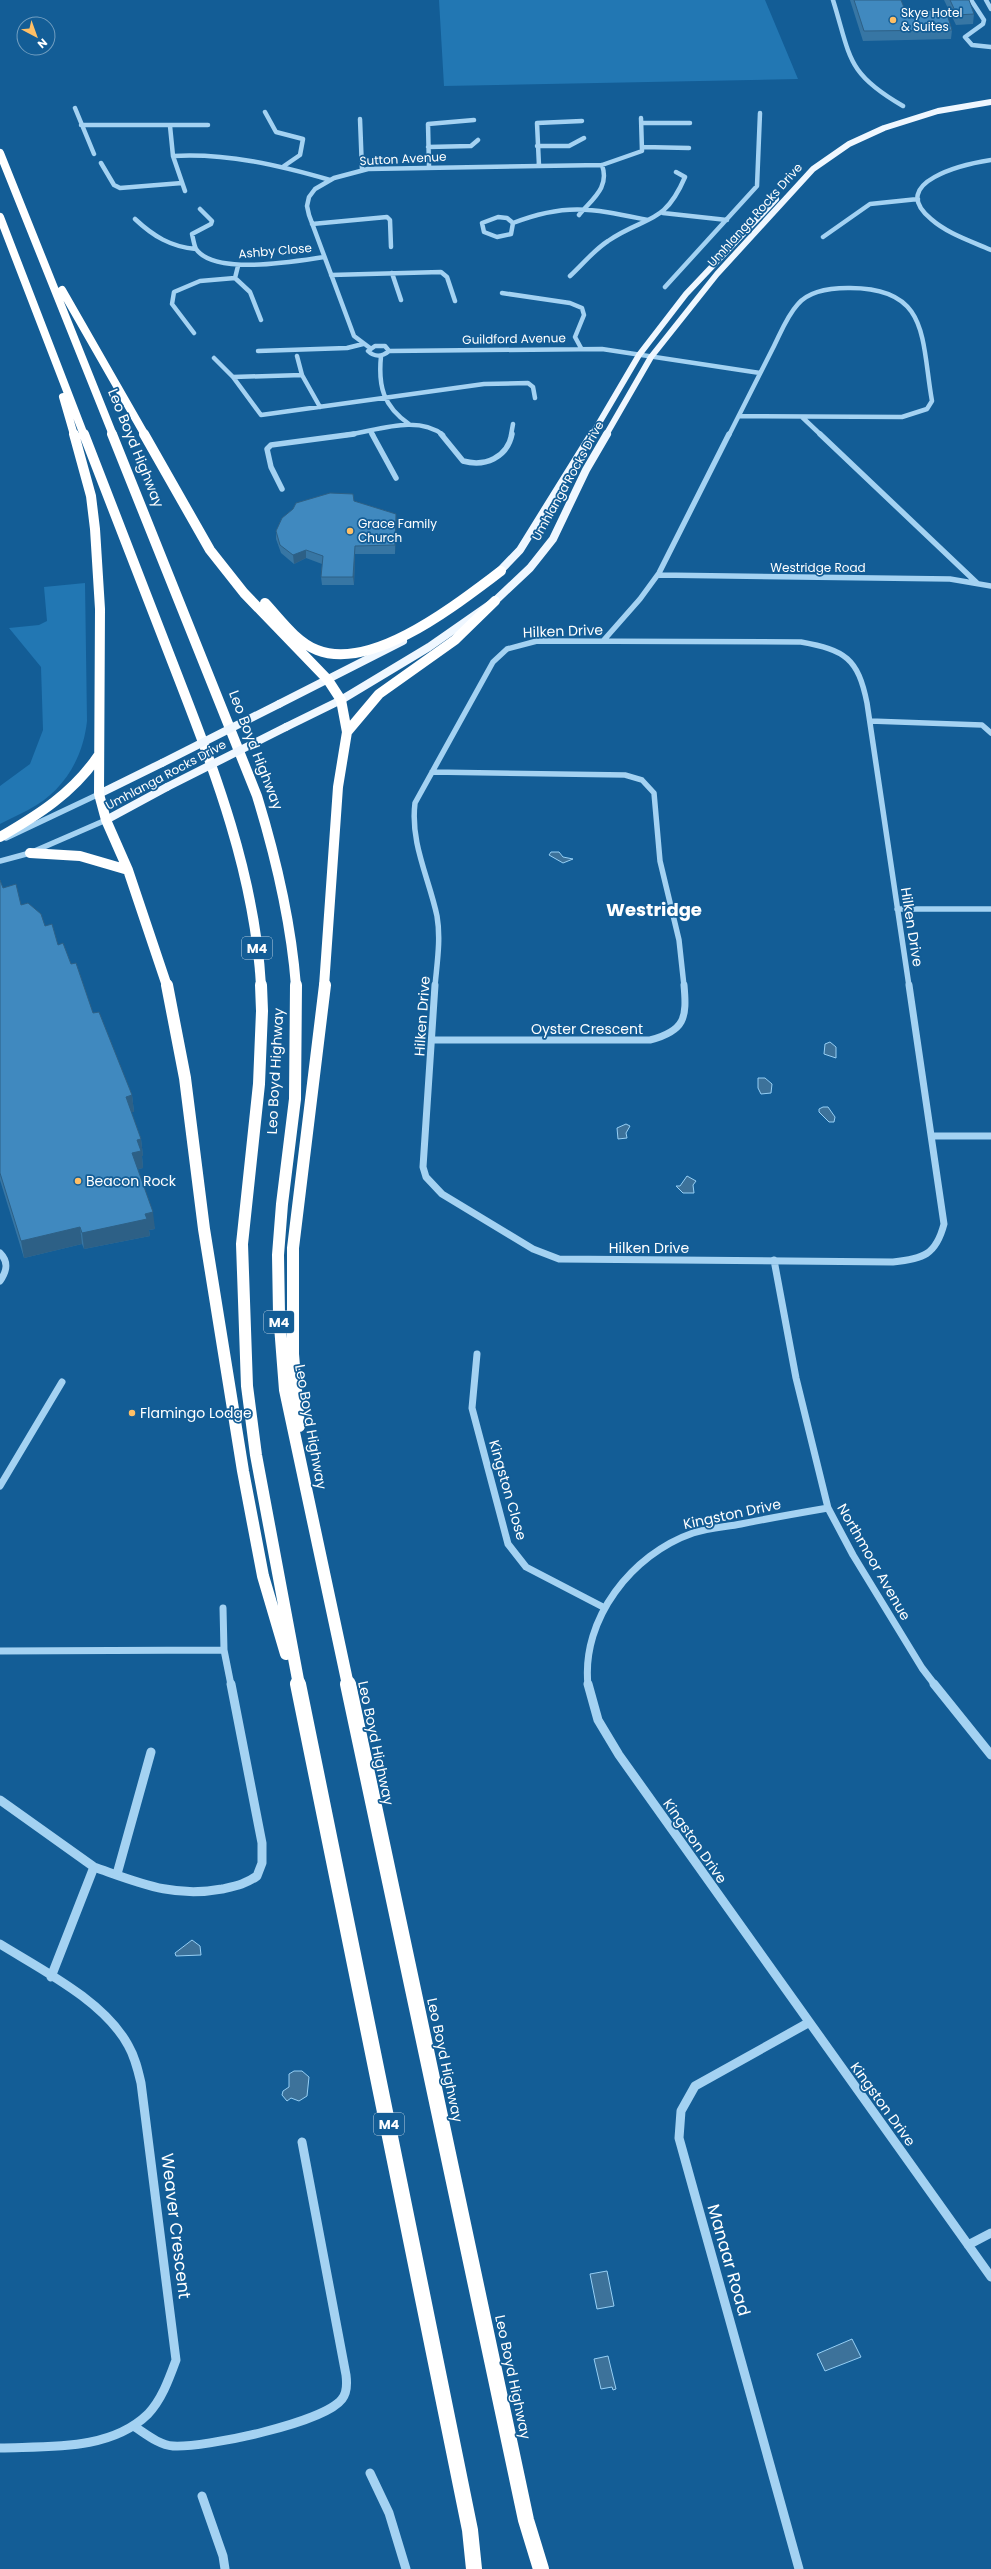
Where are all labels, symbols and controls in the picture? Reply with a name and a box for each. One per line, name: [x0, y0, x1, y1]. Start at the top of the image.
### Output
place label: Skye Hotel & Suites: [901, 4, 962, 35]
marker: Skye Hotel & Suites: [888, 15, 898, 25]
north arrow: [16, 16, 56, 56]
text: N: [34, 35, 51, 52]
street label: Sutton Avenue: [359, 148, 447, 169]
street label: Umhlanga Rocks Drive: [703, 159, 806, 270]
street label: Ashby Close: [237, 239, 312, 262]
street label: Guildford Avenue: [462, 329, 566, 348]
street label: Leo Boyd Highway: [103, 386, 169, 510]
street label: Umhlanga Rocks Drive: [528, 418, 608, 544]
place label: Grace Family Church: [358, 515, 437, 546]
marker: Grace Family Church: [345, 526, 355, 536]
street label: Westridge Road: [770, 559, 866, 576]
street label: Hilken Drive: [523, 620, 604, 642]
street label: Leo Boyd Highway: [224, 687, 288, 813]
street label: Umhlanga Rocks Drive: [102, 736, 229, 814]
street label: Hilken Drive: [896, 886, 928, 969]
district label: Westridge: [606, 897, 702, 922]
road number: M4: [242, 937, 272, 959]
street label: Hilken Drive: [409, 975, 435, 1057]
street label: Leo Boyd Highway: [262, 1007, 288, 1135]
street label: Oyster Crescent: [531, 1019, 643, 1039]
place label: Beacon Rock: [86, 1171, 177, 1191]
marker: Beacon Rock: [73, 1176, 83, 1186]
street label: Hilken Drive: [609, 1238, 689, 1258]
road number: M4: [264, 1311, 294, 1333]
street label: Leo Boyd Highway: [290, 1363, 332, 1491]
place label: Flamingo Lodge: [140, 1403, 252, 1423]
marker: Flamingo Lodge: [127, 1408, 137, 1418]
street label: Kingston Close: [484, 1437, 532, 1543]
street label: Kingston Drive: [681, 1494, 783, 1534]
street label: Northmoor Avenue: [832, 1500, 916, 1624]
street label: Leo Boyd Highway: [353, 1679, 399, 1807]
street label: Kingston Drive: [658, 1795, 732, 1888]
street label: Leo Boyd Highway: [422, 1996, 468, 2124]
street label: Kingston Drive: [846, 2058, 920, 2150]
road number: M4: [374, 2113, 404, 2135]
street label: Weaver Crescent: [155, 2152, 197, 2300]
street label: Manaar Road: [702, 2201, 756, 2319]
street label: Leo Boyd Highway: [490, 2313, 536, 2441]

